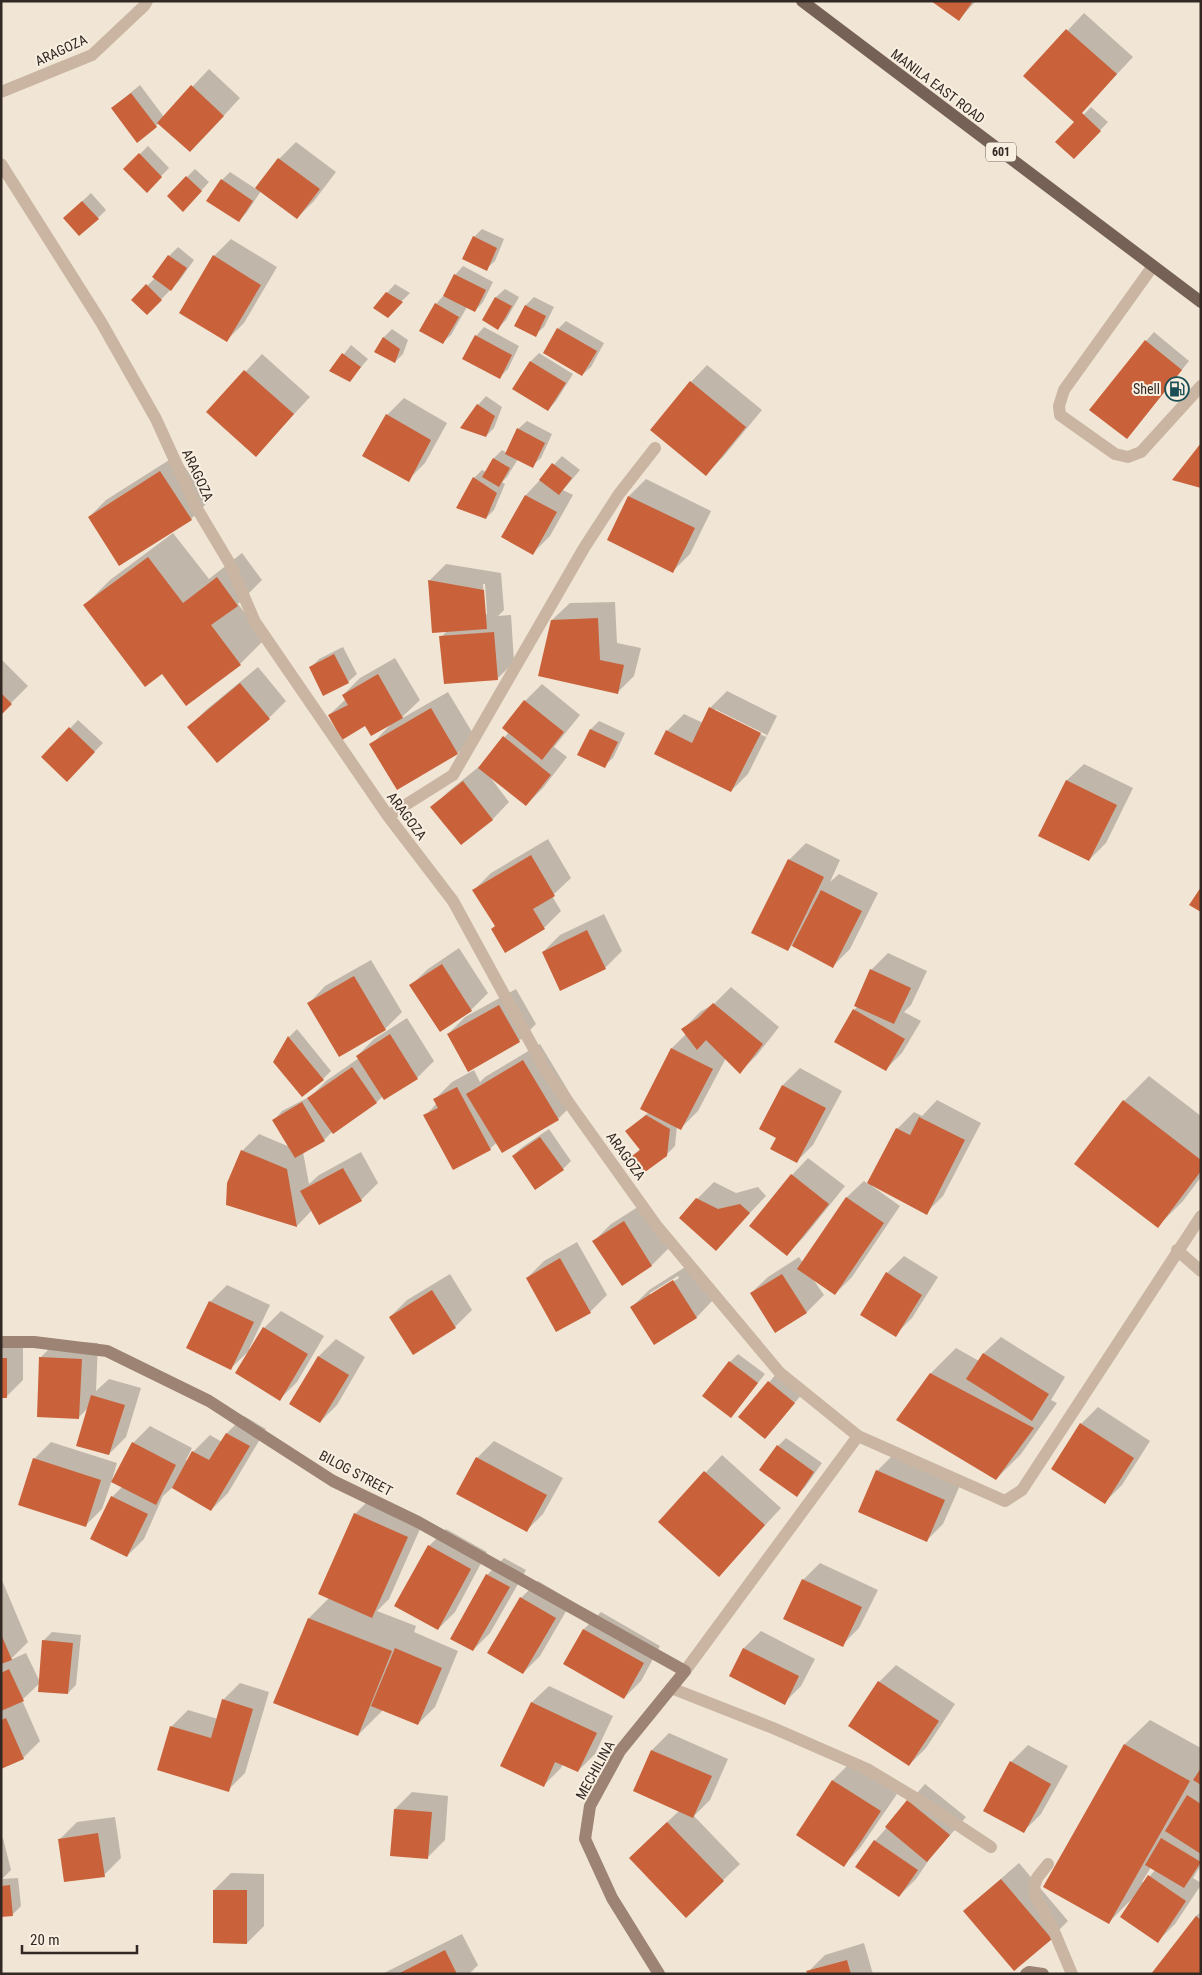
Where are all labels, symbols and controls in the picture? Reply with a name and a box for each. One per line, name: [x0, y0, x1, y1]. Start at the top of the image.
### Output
street label: ARAGOZA: [32, 31, 90, 69]
street label: MANILA EAST ROAD: [888, 46, 988, 126]
road number: 601: [986, 142, 1016, 162]
fuel station icon: Shell: [1164, 376, 1190, 402]
place label: Shell: [1133, 381, 1160, 397]
street label: ARAGOZA: [179, 446, 217, 504]
street label: ARAGOZA: [384, 789, 430, 843]
street label: ARAGOZA: [603, 1129, 649, 1183]
street label: BILOG STREET: [317, 1447, 395, 1499]
street label: MECHILINA: [572, 1738, 618, 1802]
scale bar: [22, 1922, 138, 1954]
text: 20 m: [30, 1931, 60, 1949]

